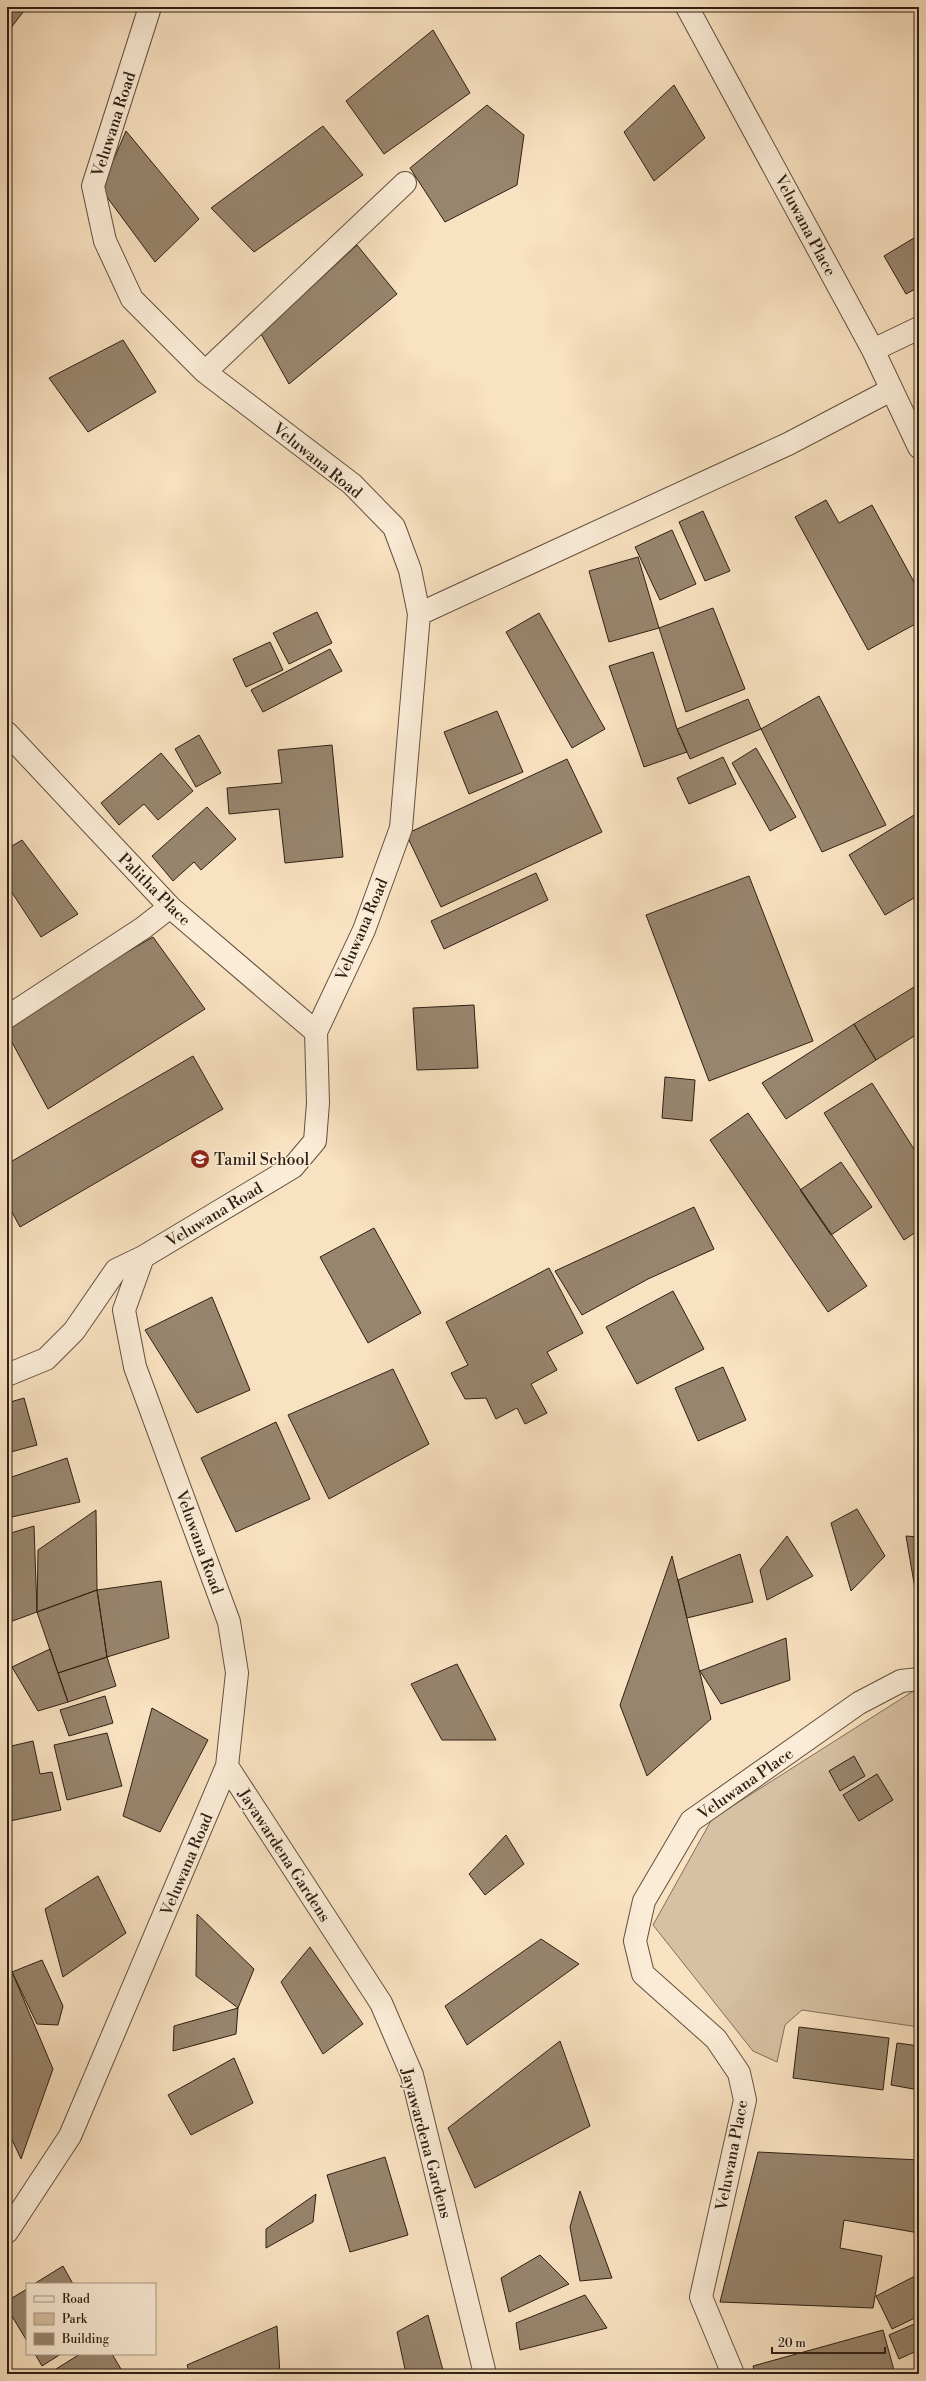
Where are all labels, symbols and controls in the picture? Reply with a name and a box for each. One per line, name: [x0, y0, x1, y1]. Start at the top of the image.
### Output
street label: Veluwana Road: [87, 69, 140, 180]
street label: Veluwana Place: [770, 170, 840, 280]
street label: Veluwana Road: [268, 418, 366, 503]
street label: Palitha Place: [114, 849, 195, 930]
street label: Veluwana Road: [331, 875, 392, 985]
school or university icon: Tamil School: [189, 1148, 211, 1170]
place label: Tamil School: [214, 1150, 309, 1170]
street label: Veluwana Road: [162, 1178, 266, 1252]
street label: Veluwana Road: [171, 1487, 227, 1597]
street label: Veluwana Place: [693, 1743, 797, 1825]
street label: Jayawardena Gardens: [233, 1784, 335, 1926]
street label: Veluwana Road: [156, 1810, 217, 1920]
street label: Jayawardena Gardens: [396, 2065, 456, 2221]
street label: Veluwana Place: [711, 2098, 752, 2213]
legend: [26, 2283, 156, 2355]
text: Road: [62, 2292, 90, 2307]
text: Park: [62, 2312, 88, 2327]
scale bar: [772, 2329, 885, 2355]
text: Building: [61, 2332, 110, 2347]
text: 20 m: [778, 2336, 806, 2351]

